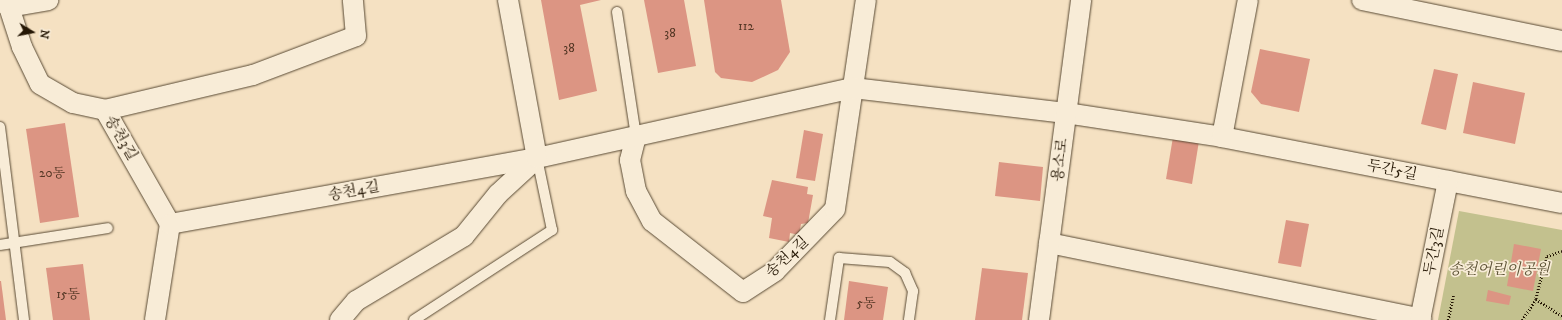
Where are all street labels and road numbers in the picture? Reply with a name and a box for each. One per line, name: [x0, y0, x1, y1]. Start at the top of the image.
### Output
street label: 송천3길: [101, 112, 141, 164]
street label: 용소로: [1048, 137, 1072, 183]
street label: 두간5길: [1365, 156, 1419, 184]
street label: 송천4길: [327, 178, 381, 204]
street label: 두간3길: [1420, 225, 1448, 277]
street label: 송천4길: [762, 233, 812, 281]

